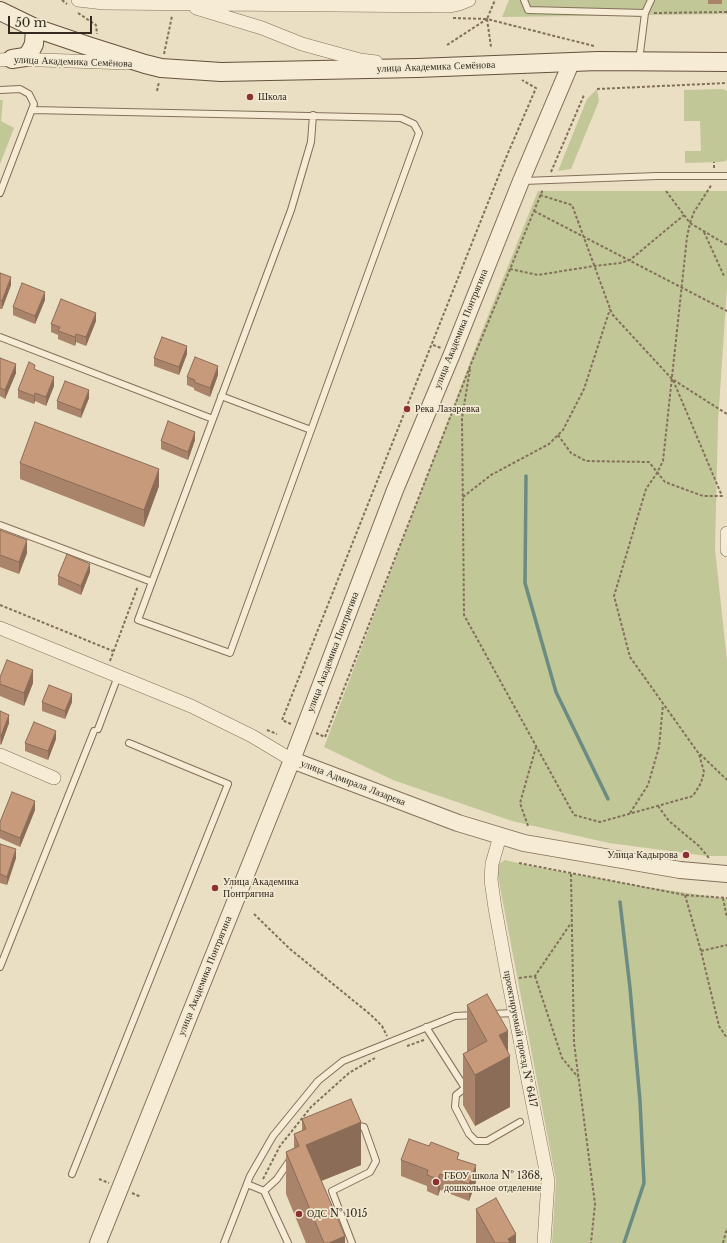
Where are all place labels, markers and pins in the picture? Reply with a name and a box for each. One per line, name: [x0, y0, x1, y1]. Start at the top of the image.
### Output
place label: Школа: [258, 91, 287, 103]
marker: Школа: [245, 92, 255, 102]
place label: Река Лазаревка: [415, 403, 480, 415]
marker: Река Лазаревка: [402, 404, 412, 414]
place label: Улица Кадырова: [607, 849, 678, 861]
marker: Улица Кадырова: [681, 850, 691, 860]
place label: Улица Академика Понтрягина: [223, 876, 299, 900]
marker: Улица Академика Понтрягина: [210, 883, 220, 893]
place label: ГБОУ школа № 1368, дошкольное отделение: [444, 1170, 543, 1194]
marker: ГБОУ школа № 1368, дошкольное отделение: [431, 1177, 441, 1187]
place label: ОДС № 1015: [307, 1208, 368, 1220]
marker: ОДС № 1015: [294, 1209, 304, 1219]

